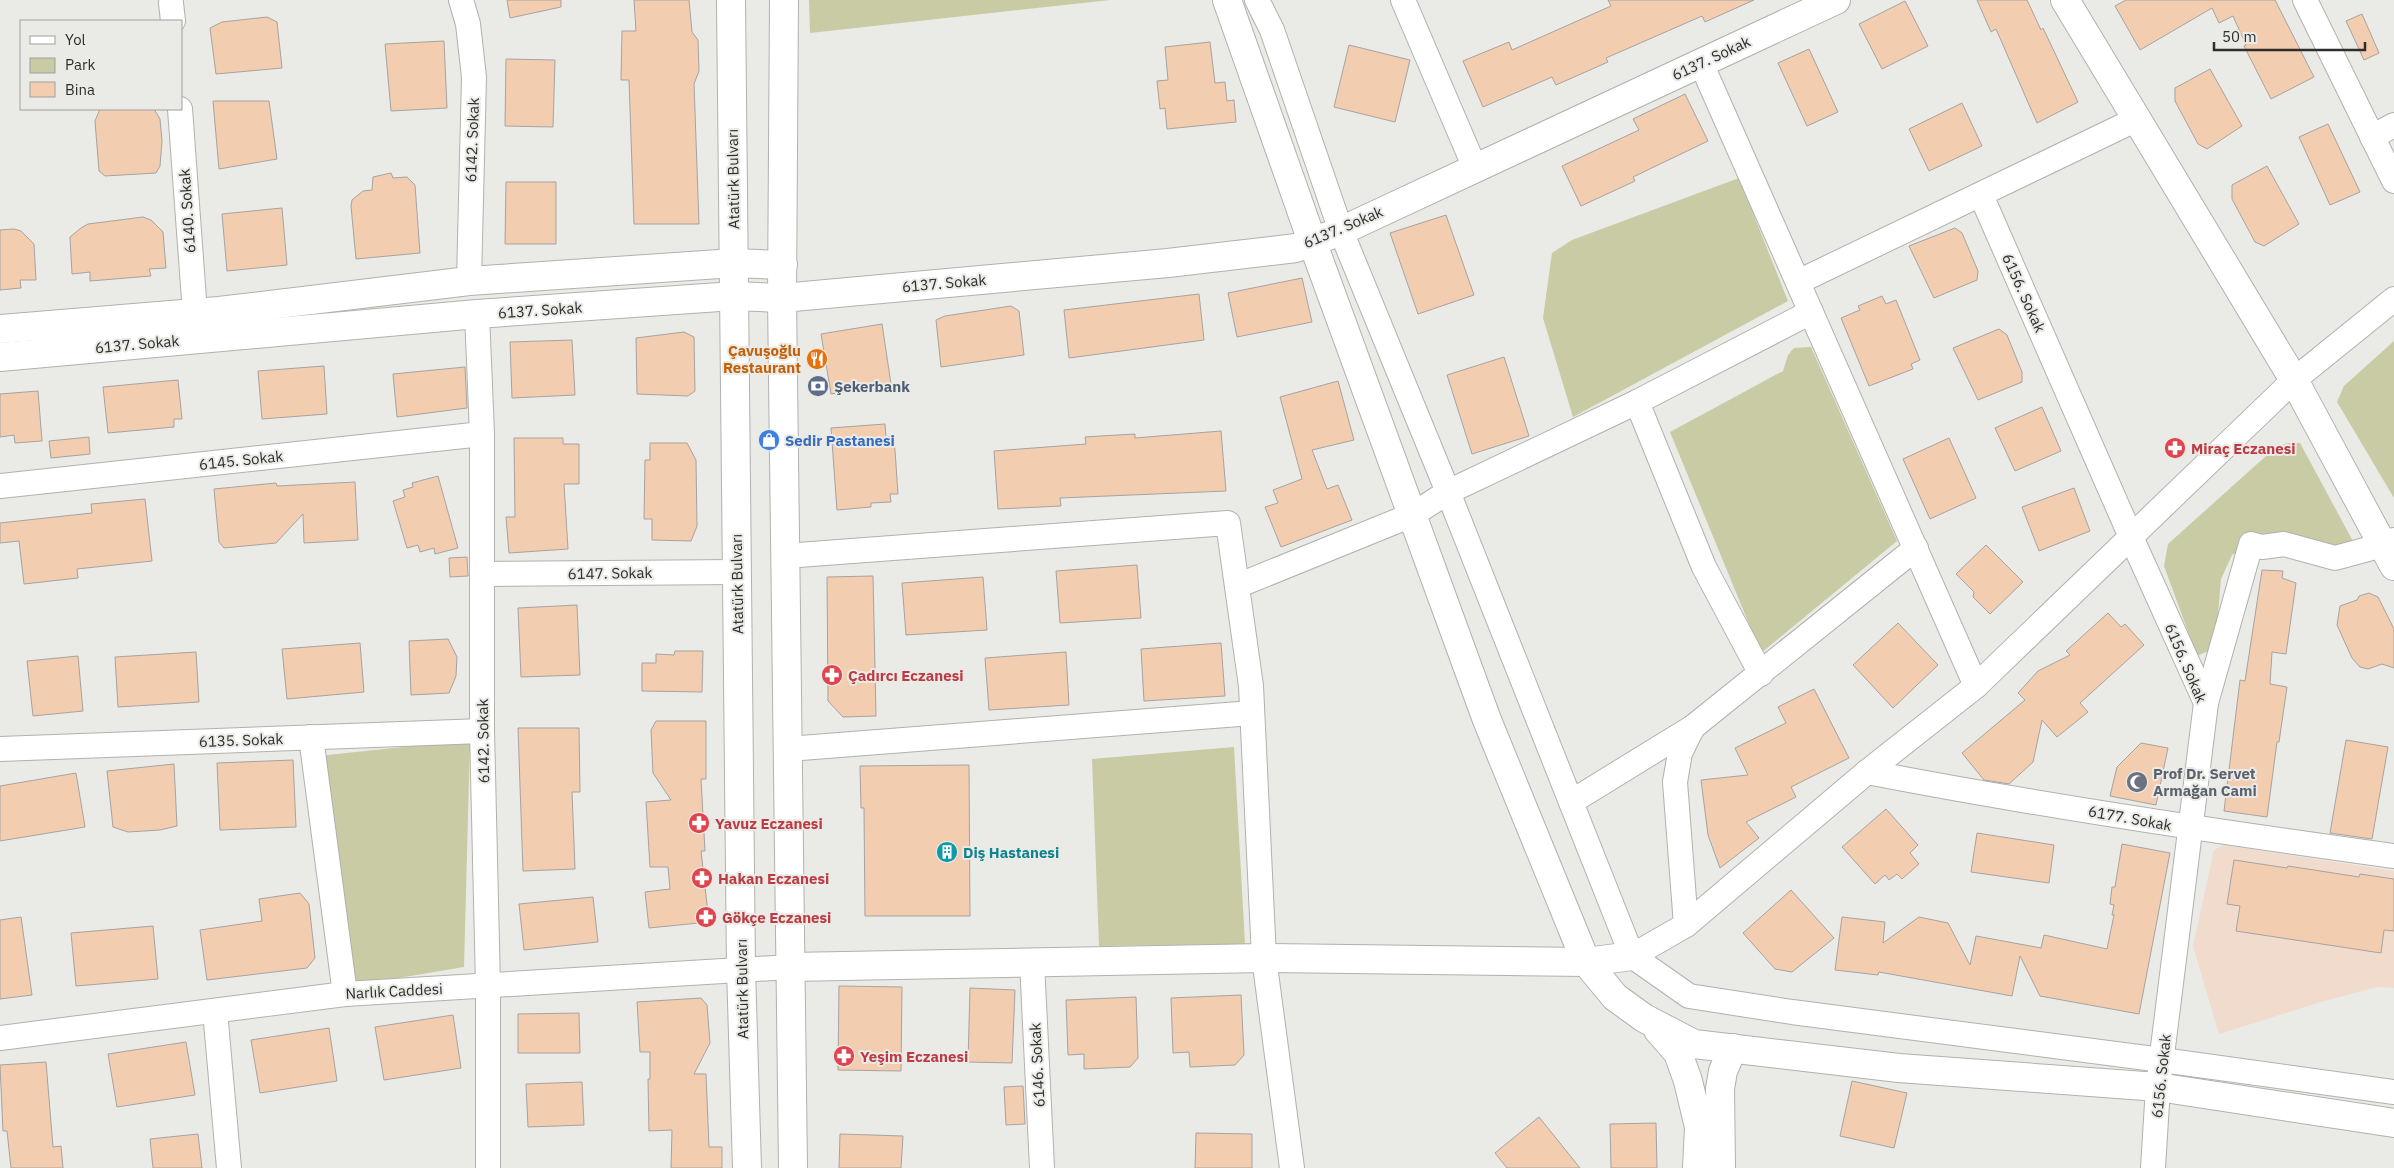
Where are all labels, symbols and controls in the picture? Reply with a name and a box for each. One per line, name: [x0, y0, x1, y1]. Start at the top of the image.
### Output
legend: [20, 20, 182, 110]
scale bar: [2214, 20, 2365, 52]
text: 50 m: [2222, 27, 2257, 46]
text: Yol: [65, 30, 86, 49]
street label: 6137. Sokak: [1669, 31, 1753, 84]
text: Park: [65, 55, 95, 74]
text: Bina: [65, 80, 95, 99]
street label: 6142. Sokak: [461, 97, 483, 183]
street label: Atatürk Bulvarı: [723, 129, 743, 229]
street label: 6140. Sokak: [175, 168, 199, 254]
street label: 6137. Sokak: [1300, 202, 1386, 252]
street label: 6156. Sokak: [1998, 251, 2050, 336]
street label: 6137. Sokak: [901, 270, 987, 296]
street label: 6137. Sokak: [497, 298, 583, 322]
street label: 6137. Sokak: [94, 331, 180, 357]
place label: Çavuşoğlu Restaurant: [723, 341, 801, 377]
restaurant icon: Çavuşoğlu Restaurant: [805, 347, 829, 371]
bank icon: Şekerbank: [806, 374, 830, 398]
place label: Şekerbank: [834, 377, 910, 396]
shop icon: Sedir Pastanesi: [757, 428, 781, 452]
place label: Sedir Pastanesi: [785, 431, 895, 450]
pharmacy icon: Miraç Eczanesi: [2163, 436, 2187, 460]
place label: Miraç Eczanesi: [2191, 439, 2296, 458]
street label: 6145. Sokak: [198, 446, 284, 474]
street label: Atatürk Bulvarı: [727, 534, 747, 634]
street label: 6147. Sokak: [568, 563, 652, 583]
street label: 6156. Sokak: [2161, 620, 2211, 706]
pharmacy icon: Çadırcı Eczanesi: [820, 663, 844, 687]
place label: Çadırcı Eczanesi: [848, 666, 964, 685]
street label: 6142. Sokak: [473, 699, 493, 783]
street label: 6135. Sokak: [198, 729, 284, 751]
place label: Prof Dr. Servet Armağan Cami: [2153, 764, 2257, 800]
mosque icon: Prof Dr. Servet Armağan Cami: [2125, 770, 2149, 794]
street label: 6177. Sokak: [2087, 801, 2173, 835]
pharmacy icon: Yavuz Eczanesi: [687, 811, 711, 835]
place label: Yavuz Eczanesi: [715, 814, 823, 833]
building icon: Diş Hastanesi: [935, 840, 959, 864]
place label: Diş Hastanesi: [963, 843, 1059, 862]
pharmacy icon: Hakan Eczanesi: [690, 866, 714, 890]
place label: Hakan Eczanesi: [718, 869, 829, 888]
pharmacy icon: Gökçe Eczanesi: [694, 905, 718, 929]
place label: Gökçe Eczanesi: [722, 908, 831, 927]
street label: Atatürk Bulvarı: [732, 939, 752, 1039]
street label: Narlık Caddesi: [345, 979, 443, 1003]
street label: 6146. Sokak: [1025, 1022, 1049, 1108]
street label: 6156. Sokak: [2147, 1033, 2175, 1119]
pharmacy icon: Yeşim Eczanesi: [832, 1044, 856, 1068]
place label: Yeşim Eczanesi: [860, 1047, 968, 1066]

